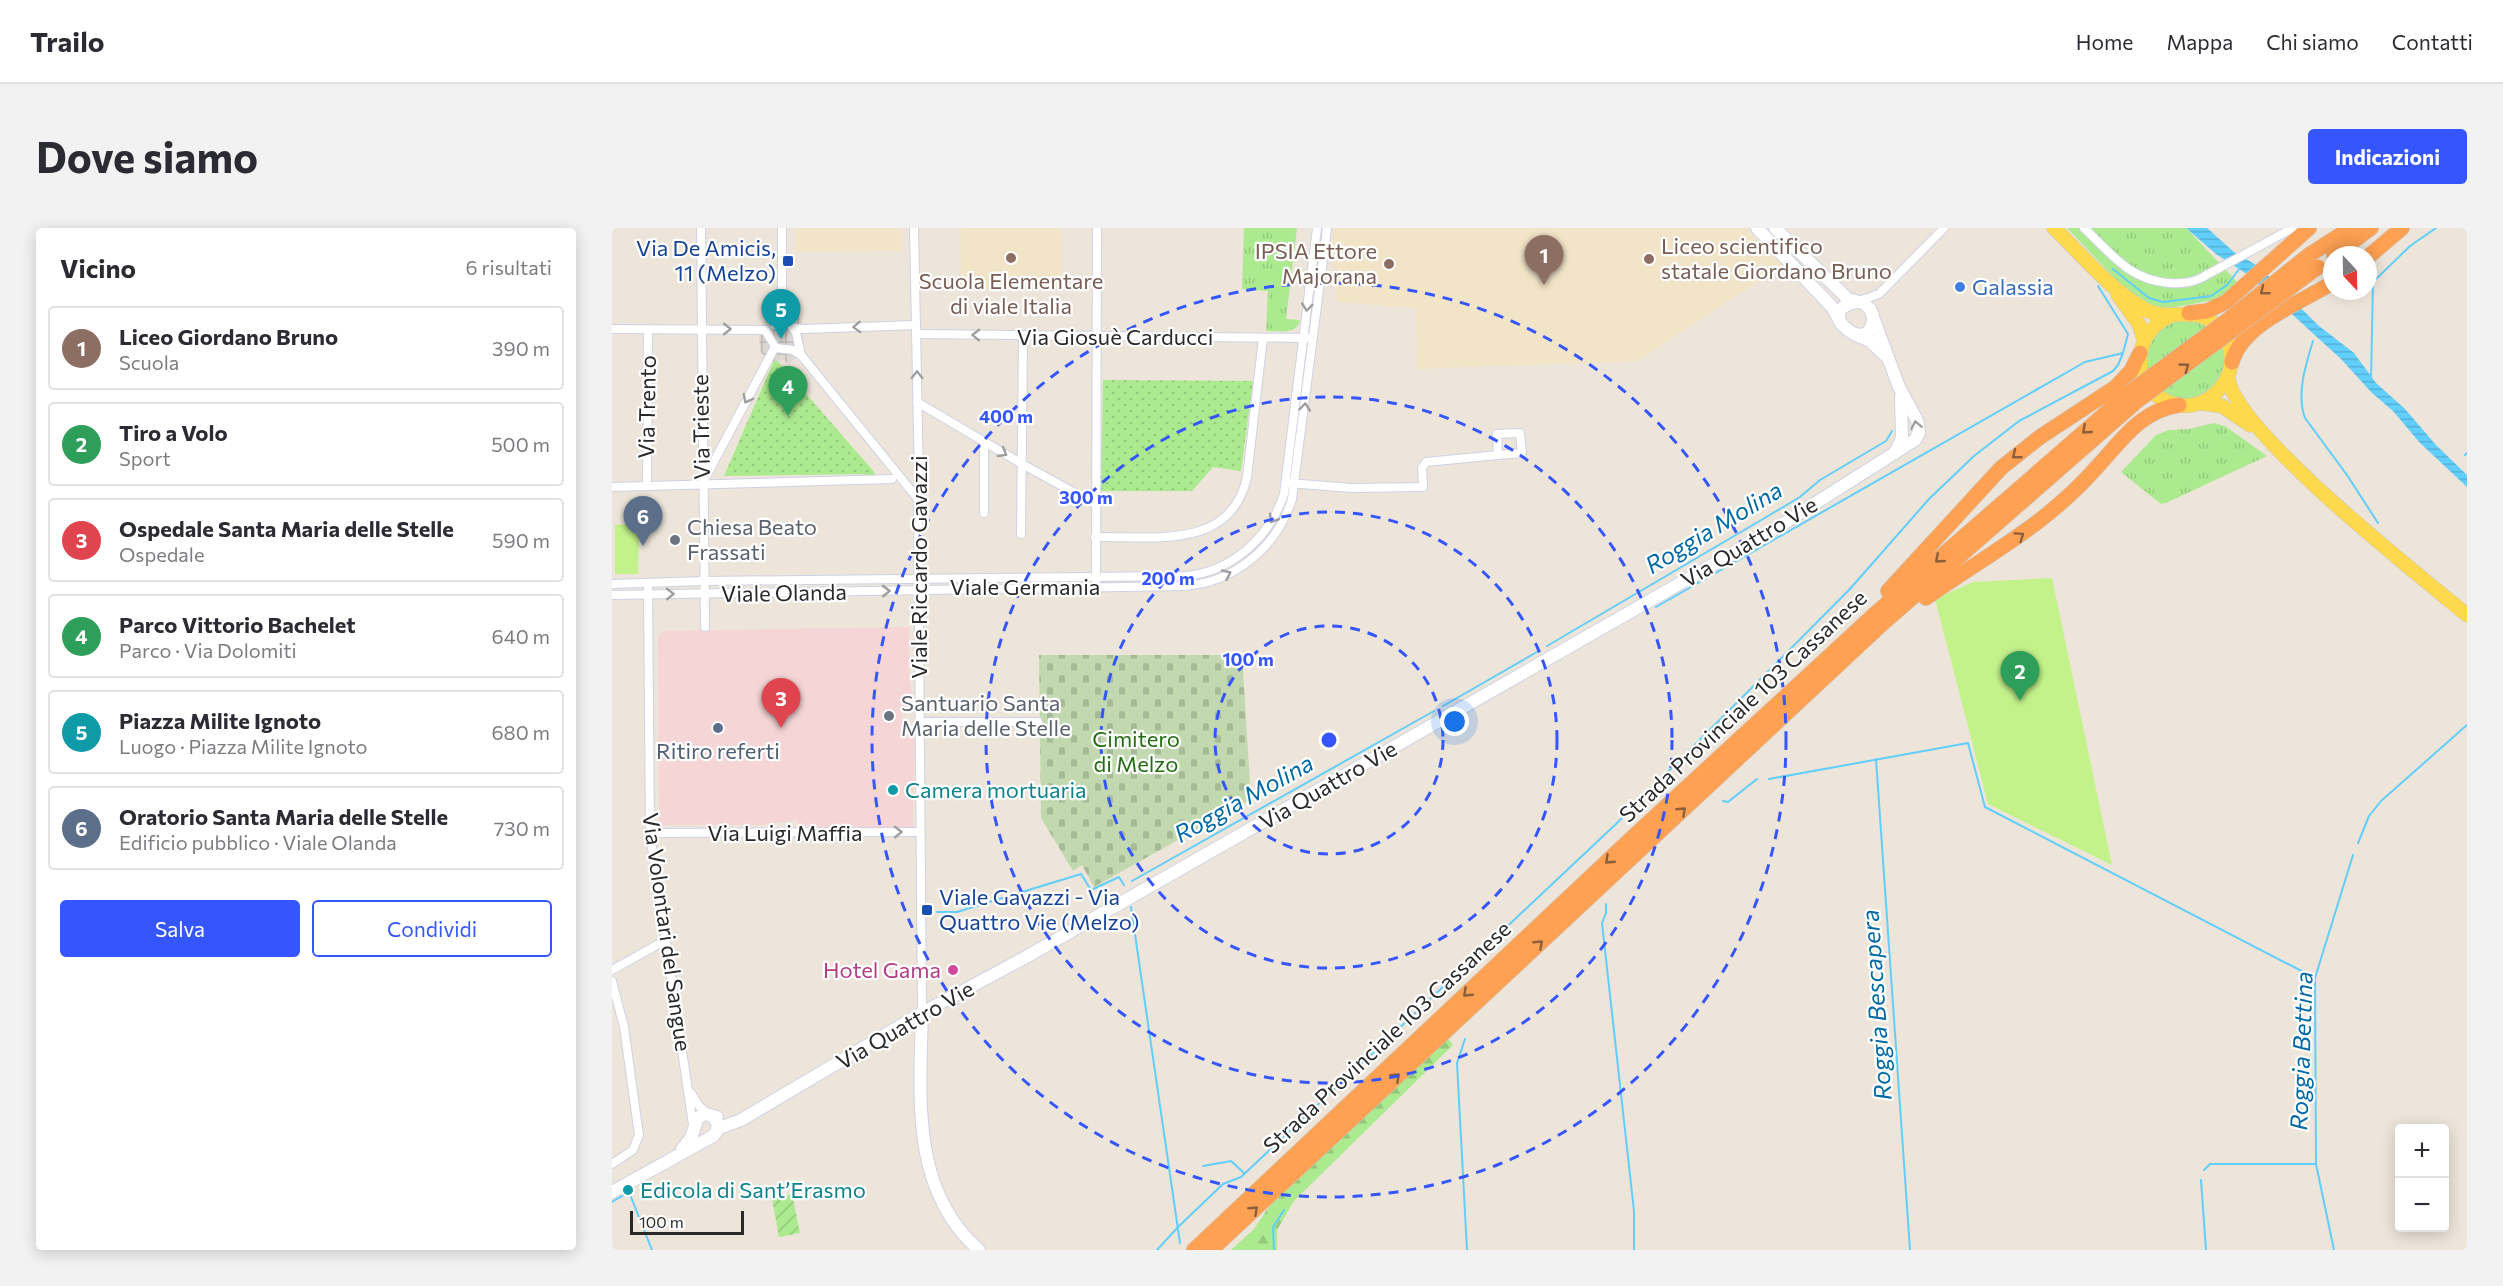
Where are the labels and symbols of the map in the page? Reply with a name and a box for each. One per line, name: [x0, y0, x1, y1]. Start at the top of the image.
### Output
place label: Liceo scientifico statale Giordano Bruno: [1661, 232, 1892, 284]
place label: Via De Amicis, 11 (Melzo): [636, 234, 776, 286]
pin: 1: [1524, 236, 1564, 285]
place label: IPSIA Ettore Majorana: [1255, 237, 1377, 289]
north arrow: [2323, 246, 2377, 300]
marker: Scuola Elementare di viale Italia: [1004, 251, 1018, 265]
marker: Liceo scientifico statale Giordano Bruno: [1642, 252, 1656, 266]
marker: Via De Amicis, 11 (Melzo): [781, 254, 795, 268]
marker: IPSIA Ettore Majorana: [1382, 257, 1396, 271]
place label: Scuola Elementare di viale Italia: [919, 267, 1103, 319]
place label: Galassia: [1972, 273, 2054, 300]
marker: Galassia: [1953, 280, 1967, 294]
one-way arrow: [2259, 284, 2270, 295]
pin: 5: [762, 290, 800, 339]
one-way arrow: [1301, 302, 1314, 311]
one-way arrow: [853, 321, 862, 334]
one-way arrow: [723, 323, 732, 335]
street label: Via Giosuè Carducci: [1017, 323, 1213, 350]
one-way arrow: [971, 329, 980, 341]
street label: Via Trento: [632, 355, 661, 459]
one-way arrow: [2178, 363, 2189, 374]
pin: 4: [768, 366, 807, 416]
one-way arrow: [911, 370, 923, 379]
street label: Via Trieste: [686, 374, 715, 480]
one-way arrow: [743, 393, 754, 403]
one-way arrow: [1298, 403, 1310, 412]
text: 400 m: [979, 405, 1033, 427]
one-way arrow: [1910, 420, 1923, 430]
one-way arrow: [2082, 423, 2093, 434]
one-way arrow: [997, 446, 1007, 458]
one-way arrow: [2012, 447, 2023, 458]
street label: Viale Riccardo Gavazzi: [905, 455, 932, 679]
water label: Roggia Molina: [1639, 474, 1787, 579]
text: 300 m: [1059, 486, 1113, 508]
street label: Via Quattro Vie: [1676, 490, 1822, 593]
pin: 6: [624, 496, 663, 546]
place label: Chiesa Beato Frassati: [687, 513, 817, 565]
one-way arrow: [1268, 513, 1280, 523]
one-way arrow: [2013, 532, 2024, 543]
marker: Chiesa Beato Frassati: [668, 533, 682, 547]
one-way arrow: [1935, 552, 1946, 563]
text: 200 m: [1141, 567, 1195, 589]
one-way arrow: [1221, 569, 1232, 581]
street label: Viale Germania: [950, 573, 1100, 600]
street label: Viale Olanda: [721, 578, 847, 607]
street label: Strada Provinciale 103 Cassanese: [1613, 584, 1872, 828]
one-way arrow: [882, 585, 891, 597]
one-way arrow: [666, 588, 675, 600]
text: 100 m: [1222, 648, 1274, 670]
pin: 2: [2000, 652, 2040, 701]
pin: 3: [762, 678, 800, 728]
place label: Santuario Santa Maria delle Stelle: [901, 689, 1071, 741]
your location: [1440, 707, 1469, 736]
marker: Santuario Santa Maria delle Stelle: [882, 709, 896, 723]
marker: Ritiro referti: [711, 721, 725, 735]
park label: Cimitero di Melzo: [1092, 725, 1180, 777]
centre of rings: [1319, 730, 1339, 750]
street label: Via Quattro Vie: [1254, 734, 1401, 835]
place label: Ritiro referti: [656, 737, 780, 764]
water label: Roggia Molina: [1169, 747, 1318, 848]
place label: Camera mortuaria: [905, 776, 1087, 803]
marker: Camera mortuaria: [886, 783, 900, 797]
one-way arrow: [1675, 807, 1685, 818]
street label: Via Volontari del Sangue: [637, 811, 698, 1053]
street label: Via Luigi Maffia: [707, 819, 863, 846]
one-way arrow: [893, 826, 902, 838]
one-way arrow: [1605, 853, 1615, 864]
place label: Viale Gavazzi - Via Quattro Vie (Melzo): [939, 883, 1140, 935]
marker: Viale Gavazzi - Via Quattro Vie (Melzo): [920, 903, 934, 917]
water label: Roggia Bescapera: [1854, 909, 1897, 1101]
street label: Strada Provinciale 103 Cassanese: [1257, 915, 1516, 1159]
one-way arrow: [1532, 940, 1543, 951]
place label: Hotel Gama: [823, 956, 941, 983]
marker: Hotel Gama: [946, 963, 960, 977]
water label: Roggia Bettina: [2283, 971, 2318, 1131]
street label: Via Quattro Vie: [831, 974, 978, 1075]
one-way arrow: [1463, 986, 1474, 997]
one-way arrow: [1390, 1073, 1400, 1084]
place label: Edicola di Sant’Erasmo: [640, 1176, 866, 1203]
marker: Edicola di Sant’Erasmo: [621, 1183, 635, 1197]
one-way arrow: [1247, 1206, 1257, 1217]
scale bar: [630, 1208, 744, 1236]

